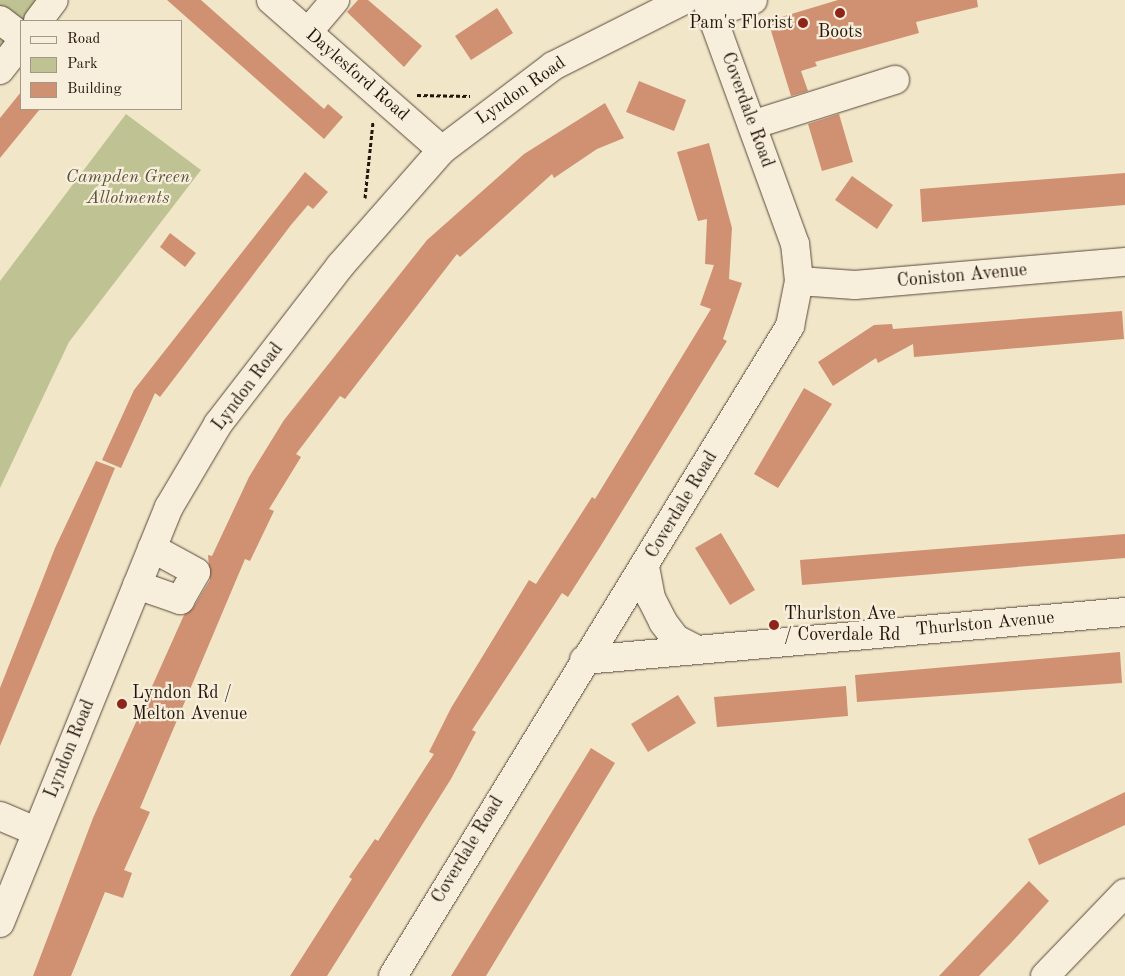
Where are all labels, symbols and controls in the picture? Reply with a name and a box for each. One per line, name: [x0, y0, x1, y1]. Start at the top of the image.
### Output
marker: Boots: [834, 7, 846, 19]
place label: Pam's Florist: [689, 12, 793, 34]
marker: Pam's Florist: [797, 17, 809, 29]
legend: [20, 20, 182, 110]
place label: Boots: [818, 21, 862, 43]
street label: Daylesford Road: [301, 24, 413, 126]
text: Road: [67, 32, 100, 47]
street label: Coverdale Road: [716, 49, 778, 171]
street label: Lyndon Road: [472, 52, 570, 130]
text: Park: [67, 57, 98, 72]
text: Building: [67, 82, 122, 97]
park label: Campden Green Allotments: [66, 167, 190, 210]
street label: Coniston Avenue: [896, 260, 1028, 292]
street label: Lyndon Road: [208, 339, 288, 435]
street label: Coverdale Road: [642, 448, 722, 562]
place label: Thurlston Ave / Coverdale Rd: [784, 604, 900, 646]
street label: Thurlston Avenue: [915, 607, 1055, 641]
marker: Thurlston Ave / Coverdale Rd: [768, 619, 780, 631]
place label: Lyndon Rd / Melton Avenue: [132, 683, 247, 726]
street label: Lyndon Road: [40, 697, 100, 801]
marker: Lyndon Rd / Melton Avenue: [116, 698, 128, 710]
street label: Coverdale Road: [428, 793, 508, 907]

